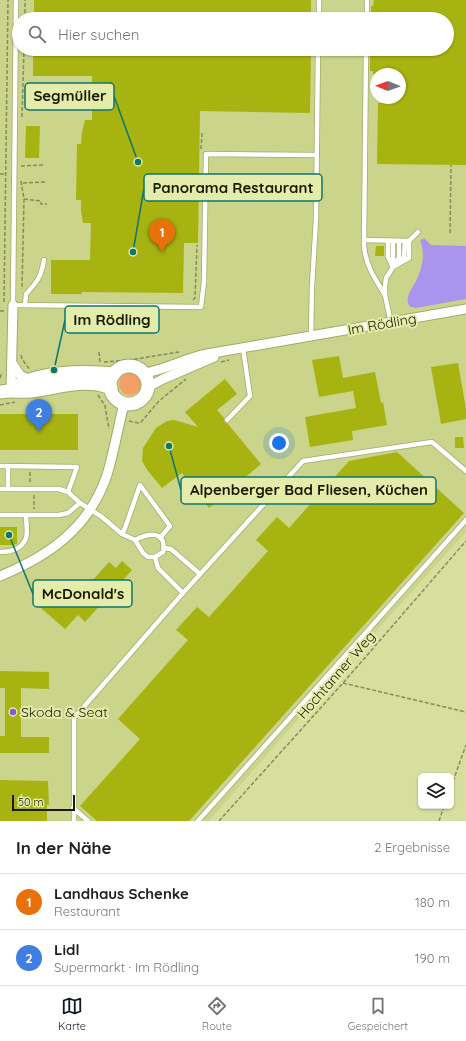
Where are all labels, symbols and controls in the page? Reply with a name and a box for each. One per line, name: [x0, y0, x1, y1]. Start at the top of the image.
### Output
search box: [12, 12, 454, 56]
icon: search: [26, 23, 48, 45]
text: Hier suchen: [58, 25, 139, 44]
north arrow: [370, 68, 406, 104]
callout: Segmüller: [25, 83, 114, 110]
text: Segmüller: [33, 86, 107, 105]
callout: Panorama Restaurant: [144, 174, 322, 201]
text: Panorama Restaurant: [152, 178, 314, 197]
pin: 1: [149, 219, 175, 252]
callout: Im Rödling: [65, 306, 159, 333]
street label: Im Rödling: [346, 309, 418, 339]
text: Im Rödling: [73, 310, 151, 329]
pin: 2: [26, 399, 52, 432]
your location: [269, 433, 289, 453]
callout: Alpenberger Bad Fliesen, Küchen: [181, 477, 436, 504]
text: Alpenberger Bad Fliesen, Küchen: [190, 480, 428, 499]
callout: McDonald's: [33, 580, 132, 607]
text: McDonald's: [42, 584, 124, 603]
street label: Hochtanner Weg: [293, 628, 379, 722]
place label: Skoda & Seat: [21, 703, 108, 721]
marker: Skoda & Seat: [8, 707, 18, 717]
map controls: [418, 773, 454, 809]
button: layers: [418, 773, 454, 809]
scale bar: [12, 793, 75, 812]
text: 50 m: [18, 795, 44, 809]
text: In der Nähe: [16, 837, 112, 858]
text: 2 Ergebnisse: [374, 839, 450, 855]
text: Landhaus Schenke: [54, 884, 189, 903]
text: 1: [26, 894, 32, 910]
text: 180 m: [415, 894, 450, 910]
text: Restaurant: [54, 903, 120, 919]
text: Lidl: [54, 940, 79, 959]
text: 2: [25, 950, 33, 966]
text: 190 m: [415, 950, 450, 966]
text: Supermarkt · Im Rödling: [54, 959, 199, 975]
tab: Karte: [58, 995, 86, 1033]
tab: Route: [202, 995, 232, 1033]
tab: Gespeichert: [348, 995, 408, 1033]

